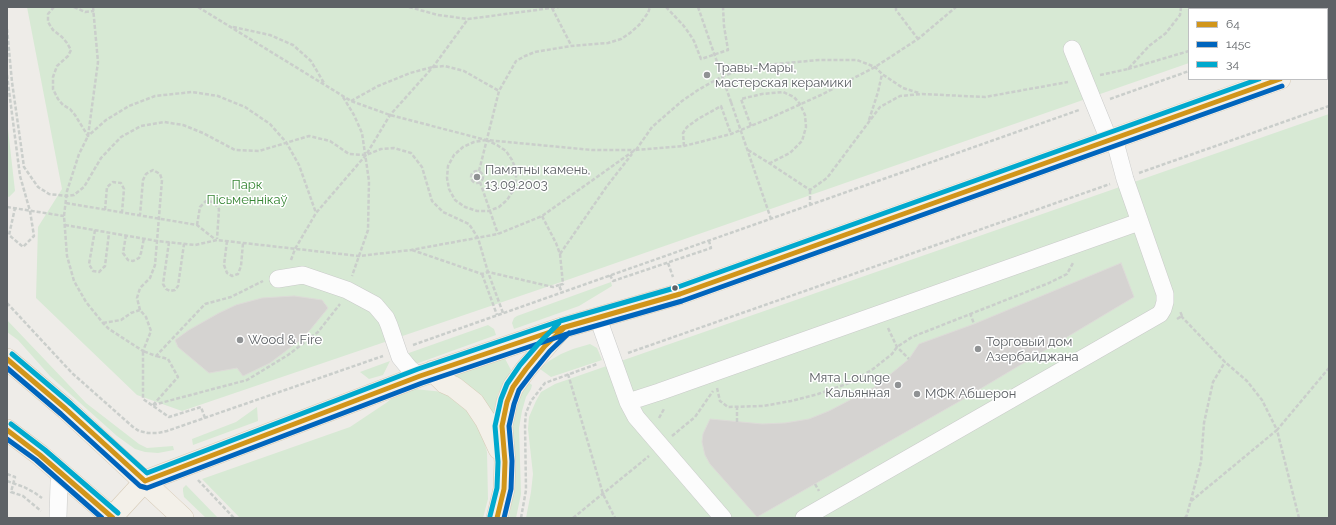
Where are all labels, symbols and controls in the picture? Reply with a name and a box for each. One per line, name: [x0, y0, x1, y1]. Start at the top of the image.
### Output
legend: [1188, 8, 1328, 80]
text: 64: [1226, 17, 1240, 31]
text: 145с: [1226, 37, 1251, 51]
text: 34: [1226, 57, 1239, 71]
place label: Травы-Мары, мастерская керамики: [715, 60, 852, 91]
marker: Травы-Мары, мастерская керамики: [702, 70, 712, 80]
place label: Памятны камень, 13.09.2003: [485, 162, 591, 193]
marker: Памятны камень, 13.09.2003: [472, 172, 482, 182]
park label: Парк Пісьменнікаў: [207, 177, 287, 208]
unlabelled marker: [670, 283, 680, 293]
place label: Wood & Fire: [248, 332, 322, 348]
place label: Торговый дом Азербайджана: [986, 334, 1079, 365]
marker: Wood & Fire: [235, 335, 245, 345]
marker: Торговый дом Азербайджана: [973, 344, 983, 354]
place label: Мята Lounge Кальянная: [809, 370, 890, 401]
marker: Мята Lounge Кальянная: [893, 380, 903, 390]
place label: МФК Абшерон: [925, 386, 1016, 402]
marker: МФК Абшерон: [912, 389, 922, 399]

